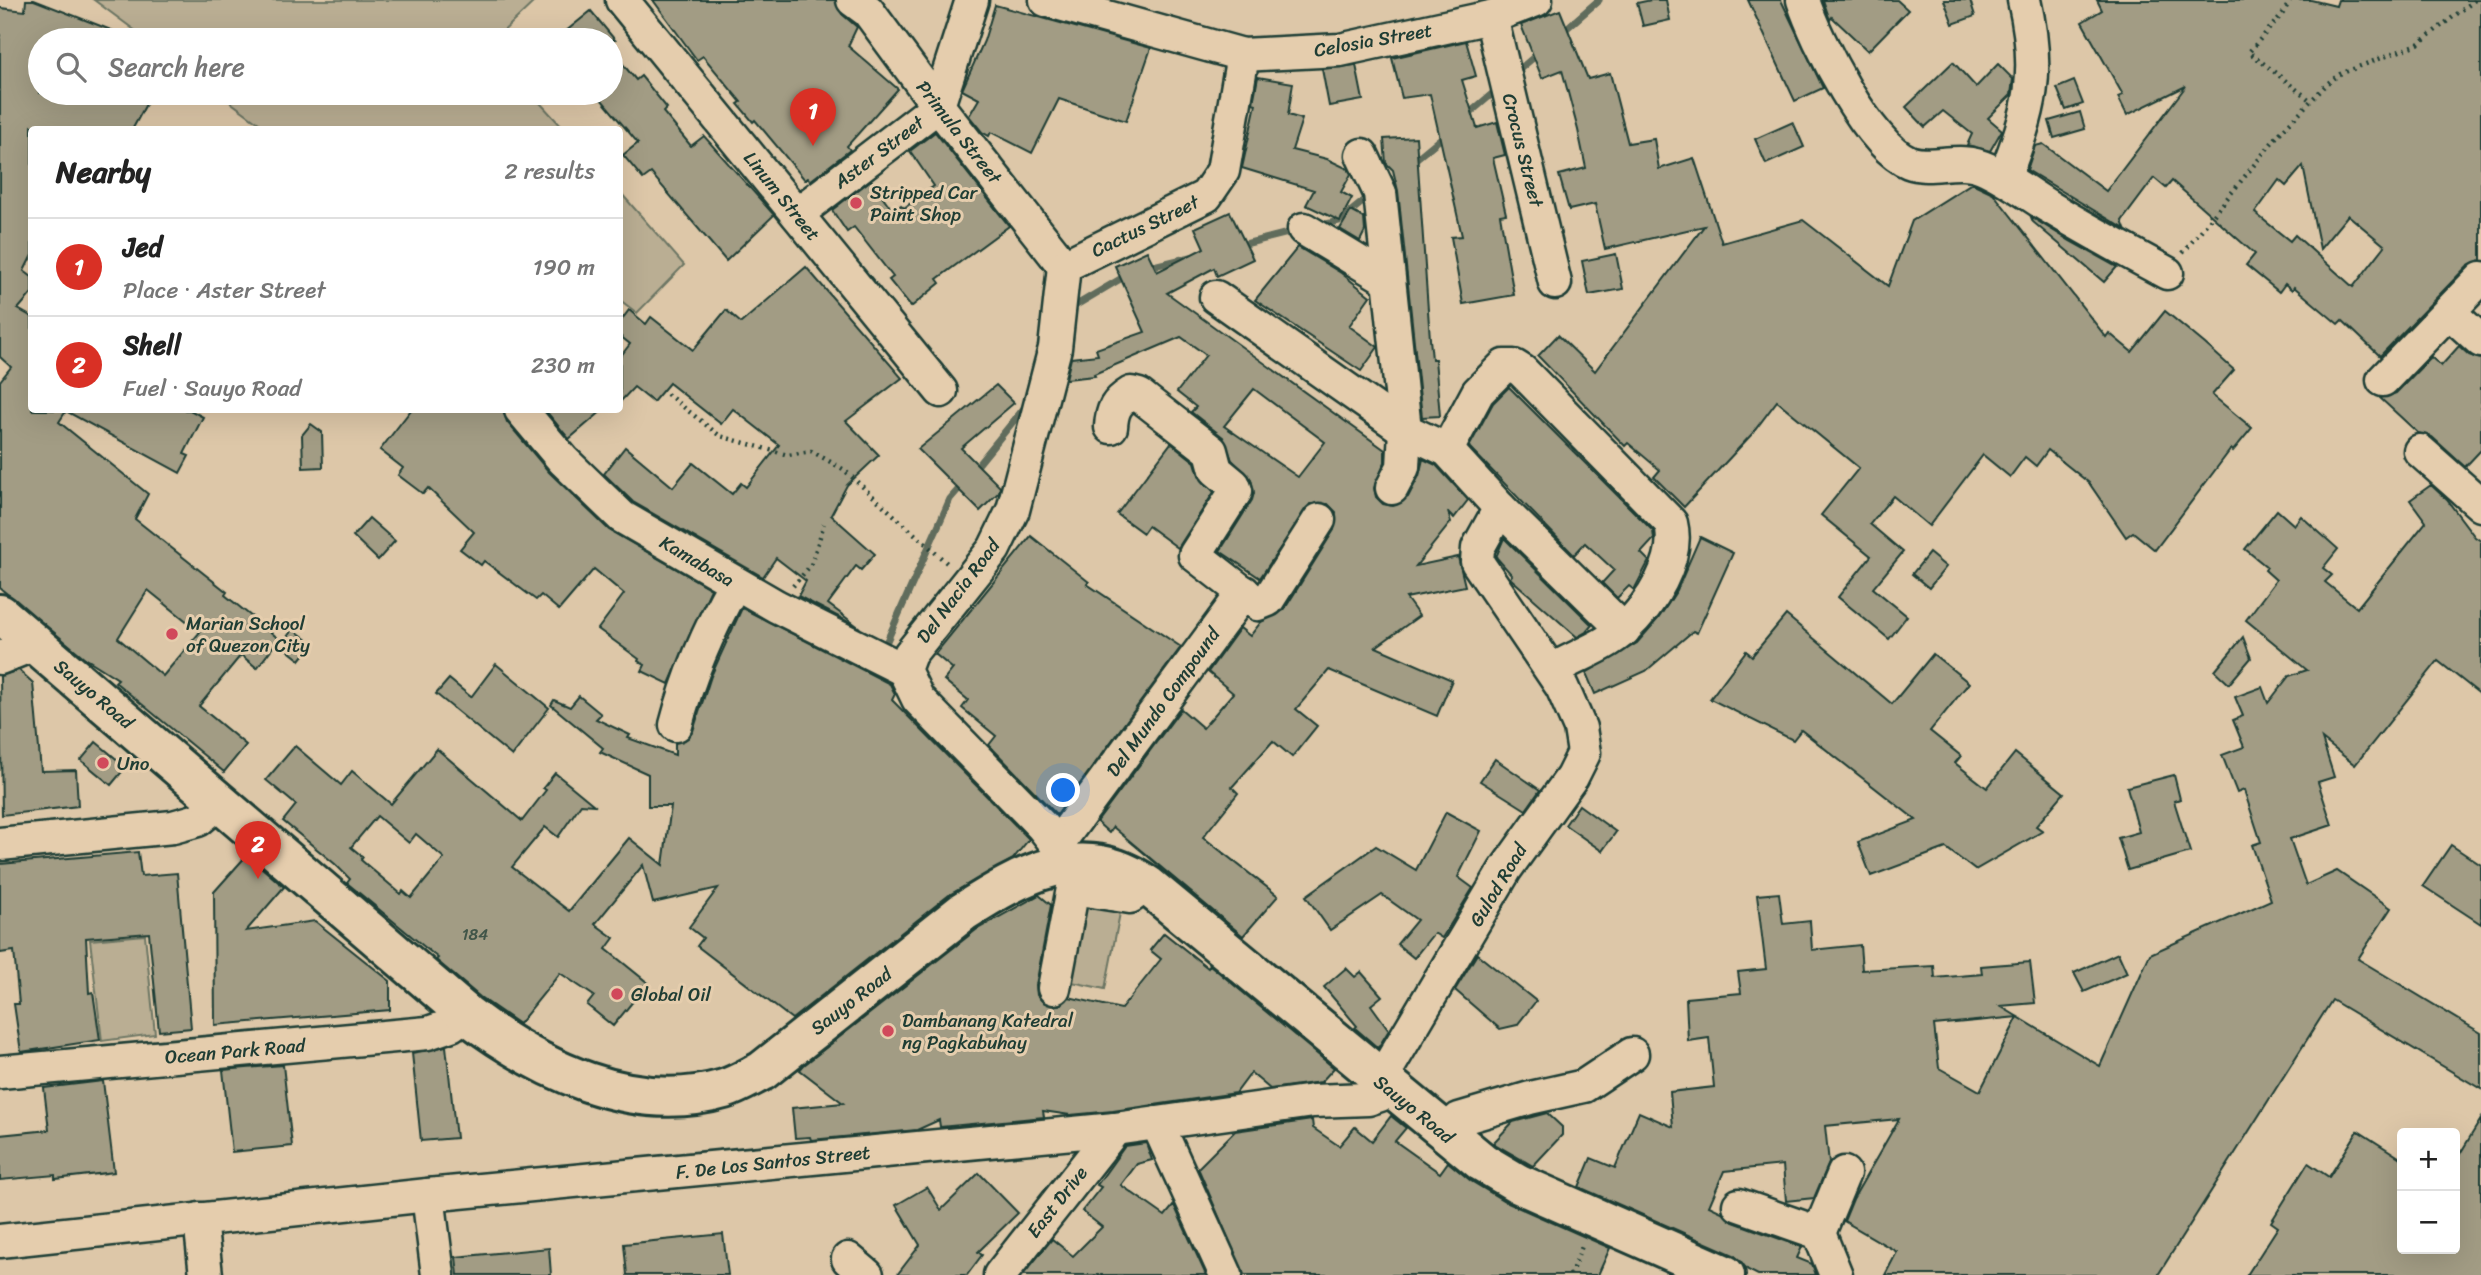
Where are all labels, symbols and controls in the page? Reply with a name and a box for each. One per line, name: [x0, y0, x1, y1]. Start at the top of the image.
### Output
street label: Celosia Street: [1311, 13, 1435, 67]
search box: [28, 28, 623, 105]
text: Search here: [108, 44, 245, 90]
icon: search: [52, 48, 90, 86]
street label: Primula Street: [908, 73, 1011, 192]
pin: 1: [790, 88, 836, 146]
street label: Crocus Street: [1493, 90, 1553, 212]
street label: Aster Street: [826, 106, 933, 198]
street label: Linum Street: [735, 143, 829, 249]
text: Nearby: [56, 145, 151, 199]
text: 2 results: [504, 151, 595, 192]
place label: Stripped Car Paint Shop: [870, 176, 978, 231]
street label: Cactus Street: [1085, 185, 1206, 266]
marker: Stripped Car Paint Shop: [848, 195, 864, 211]
text: Jed: [123, 224, 162, 270]
text: 1: [74, 247, 84, 288]
text: 190 m: [533, 247, 595, 288]
text: Place · Aster Street: [123, 270, 326, 311]
text: Shell: [123, 322, 181, 368]
text: 2: [72, 345, 86, 386]
text: 230 m: [531, 345, 595, 386]
text: Fuel · Sauyo Road: [123, 368, 301, 409]
street label: Kamabasa: [653, 526, 741, 596]
street label: Del Nacia Road: [907, 530, 1010, 650]
place label: Marian School of Quezon City: [186, 607, 310, 662]
street label: Del Mundo Compound: [1097, 619, 1230, 784]
marker: Marian School of Quezon City: [164, 626, 180, 642]
street label: Sauyo Road: [46, 650, 142, 738]
place label: Uno: [117, 747, 150, 780]
marker: Uno: [95, 755, 111, 771]
your location: [1046, 773, 1080, 807]
pin: 2: [235, 821, 281, 879]
street label: Gulod Road: [1460, 835, 1537, 933]
house number: 184: [462, 920, 488, 949]
street label: Sauyo Road: [803, 958, 900, 1044]
place label: Global Oil: [631, 978, 711, 1011]
marker: Global Oil: [609, 986, 625, 1002]
place label: Dambanang Katedral ng Pagkabuhay: [902, 1004, 1074, 1059]
marker: Dambanang Katedral ng Pagkabuhay: [880, 1023, 896, 1039]
street label: Ocean Park Road: [163, 1028, 308, 1074]
street label: Sauyo Road: [1366, 1066, 1463, 1153]
map controls: [2397, 1128, 2460, 1254]
button: +: [2397, 1128, 2460, 1191]
street label: F. De Los Santos Street: [674, 1135, 872, 1189]
street label: East Drive: [1018, 1159, 1096, 1245]
button: −: [2397, 1191, 2460, 1254]

